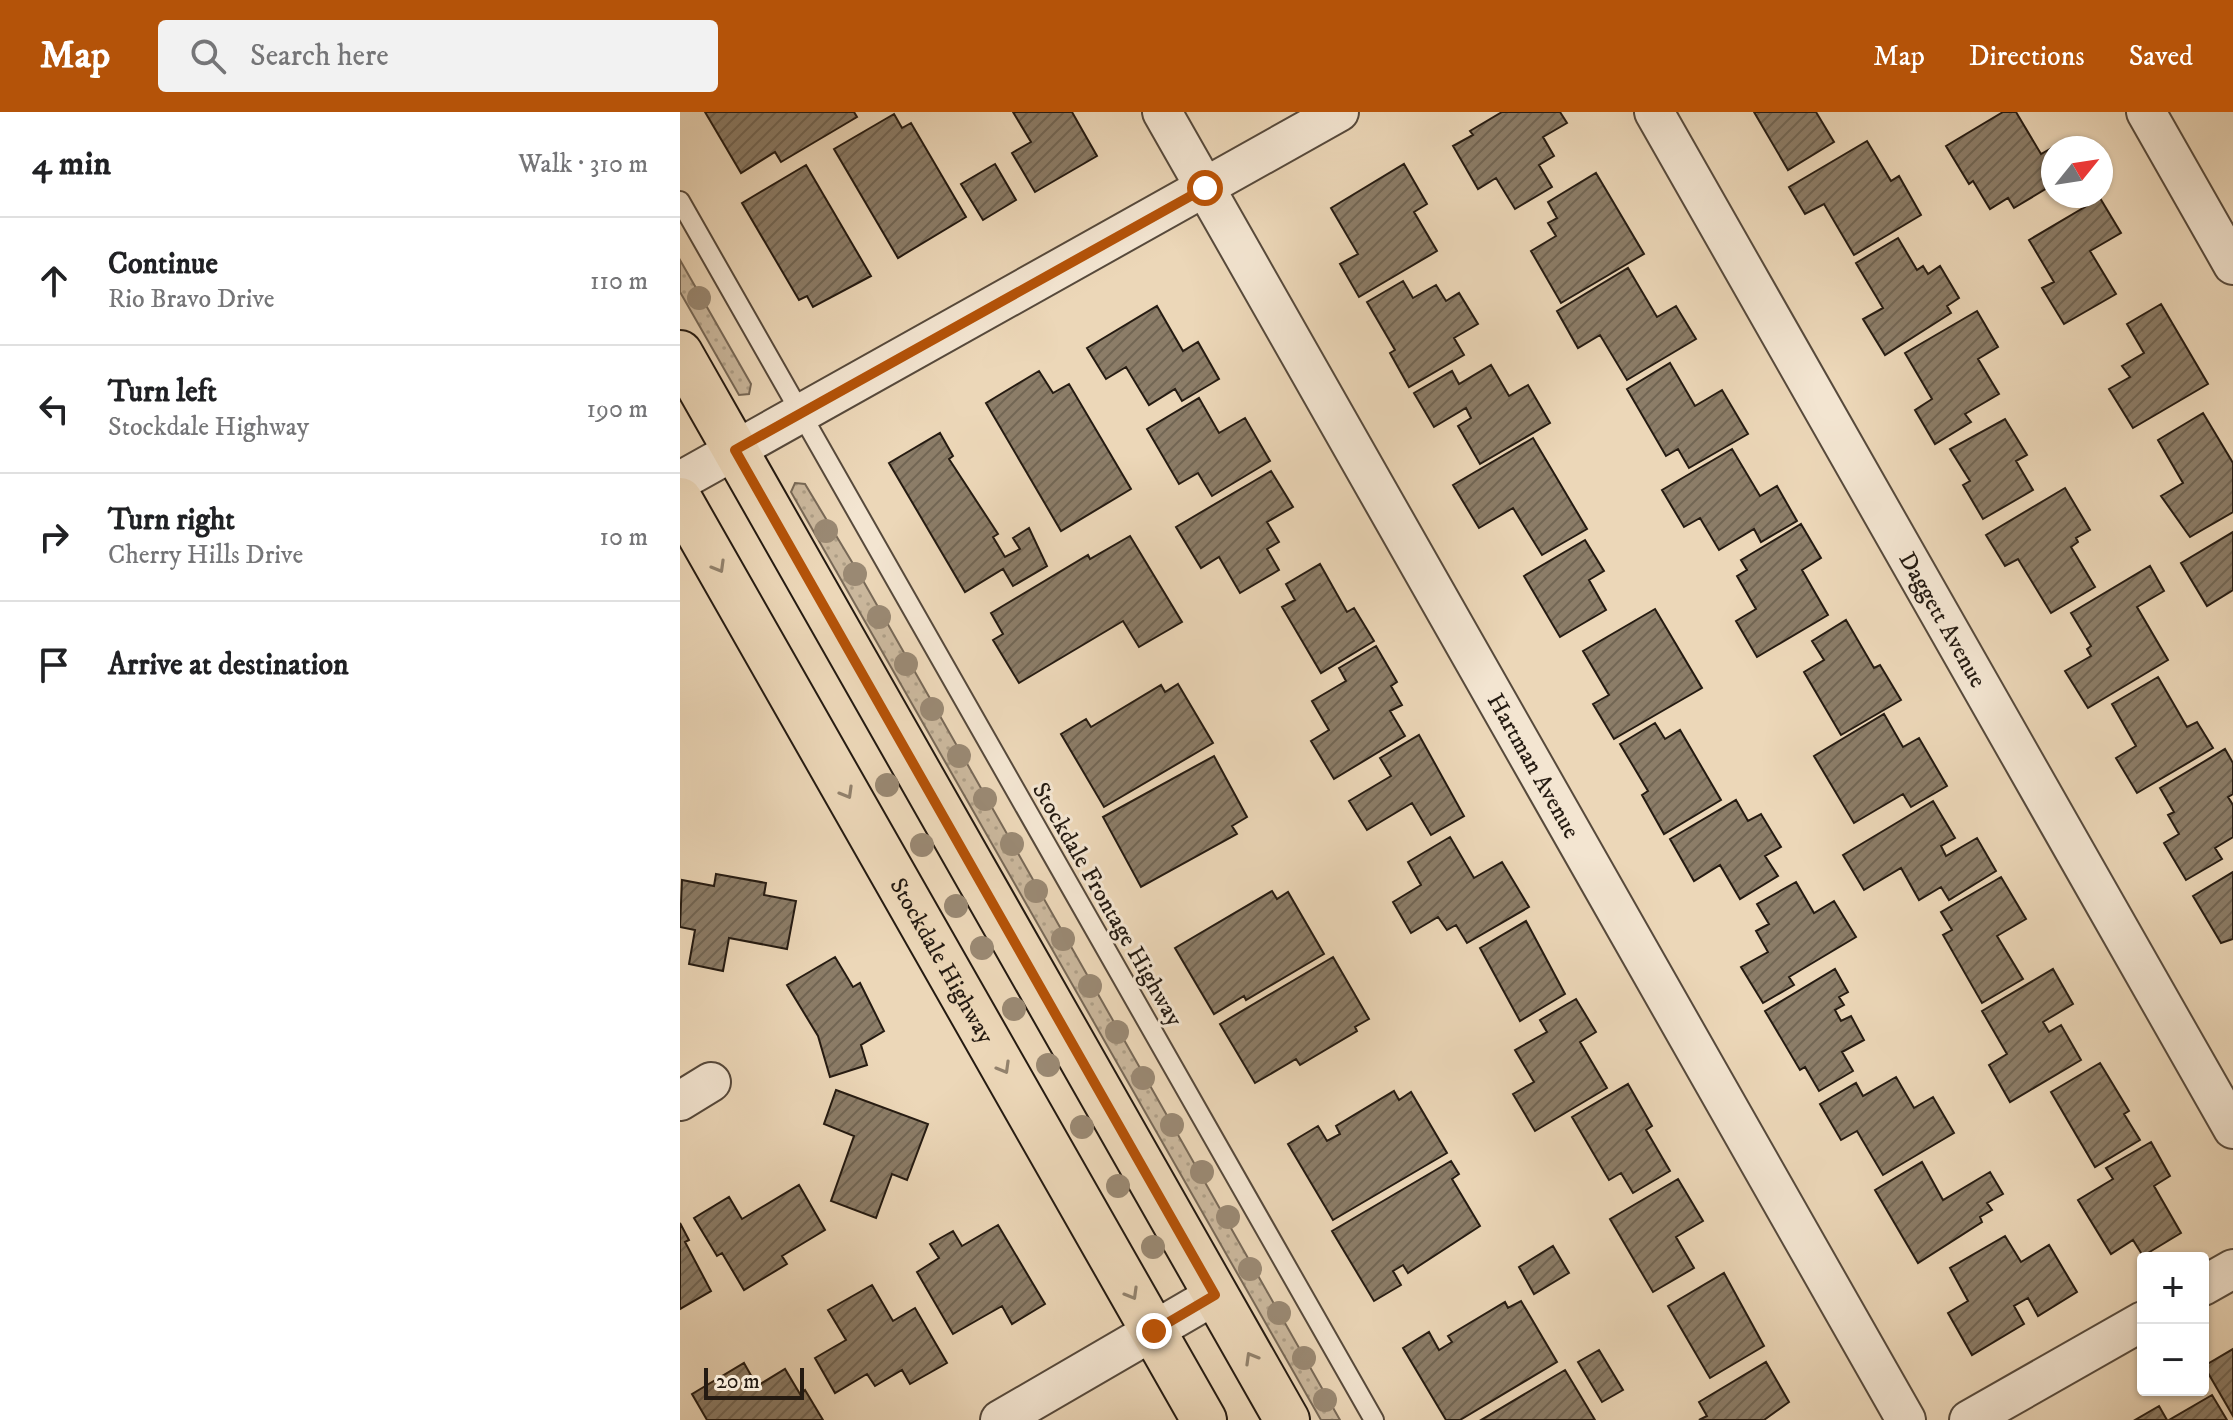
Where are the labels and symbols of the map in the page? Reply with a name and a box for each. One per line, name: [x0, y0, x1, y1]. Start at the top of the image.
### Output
north arrow: [2041, 136, 2113, 208]
route start: [1187, 170, 1223, 206]
street label: Daggett Avenue: [1892, 547, 1993, 693]
one-way arrow: [709, 559, 725, 573]
street label: Hartman Avenue: [1480, 688, 1586, 844]
street label: Stockdale Frontage Highway: [1025, 777, 1190, 1032]
one-way arrow: [837, 784, 853, 799]
street label: Stockdale Highway: [882, 873, 1001, 1050]
one-way arrow: [994, 1059, 1010, 1074]
one-way arrow: [1123, 1286, 1138, 1300]
route end: [1136, 1313, 1172, 1349]
one-way arrow: [1245, 1352, 1261, 1366]
scale bar: [704, 1364, 804, 1400]

